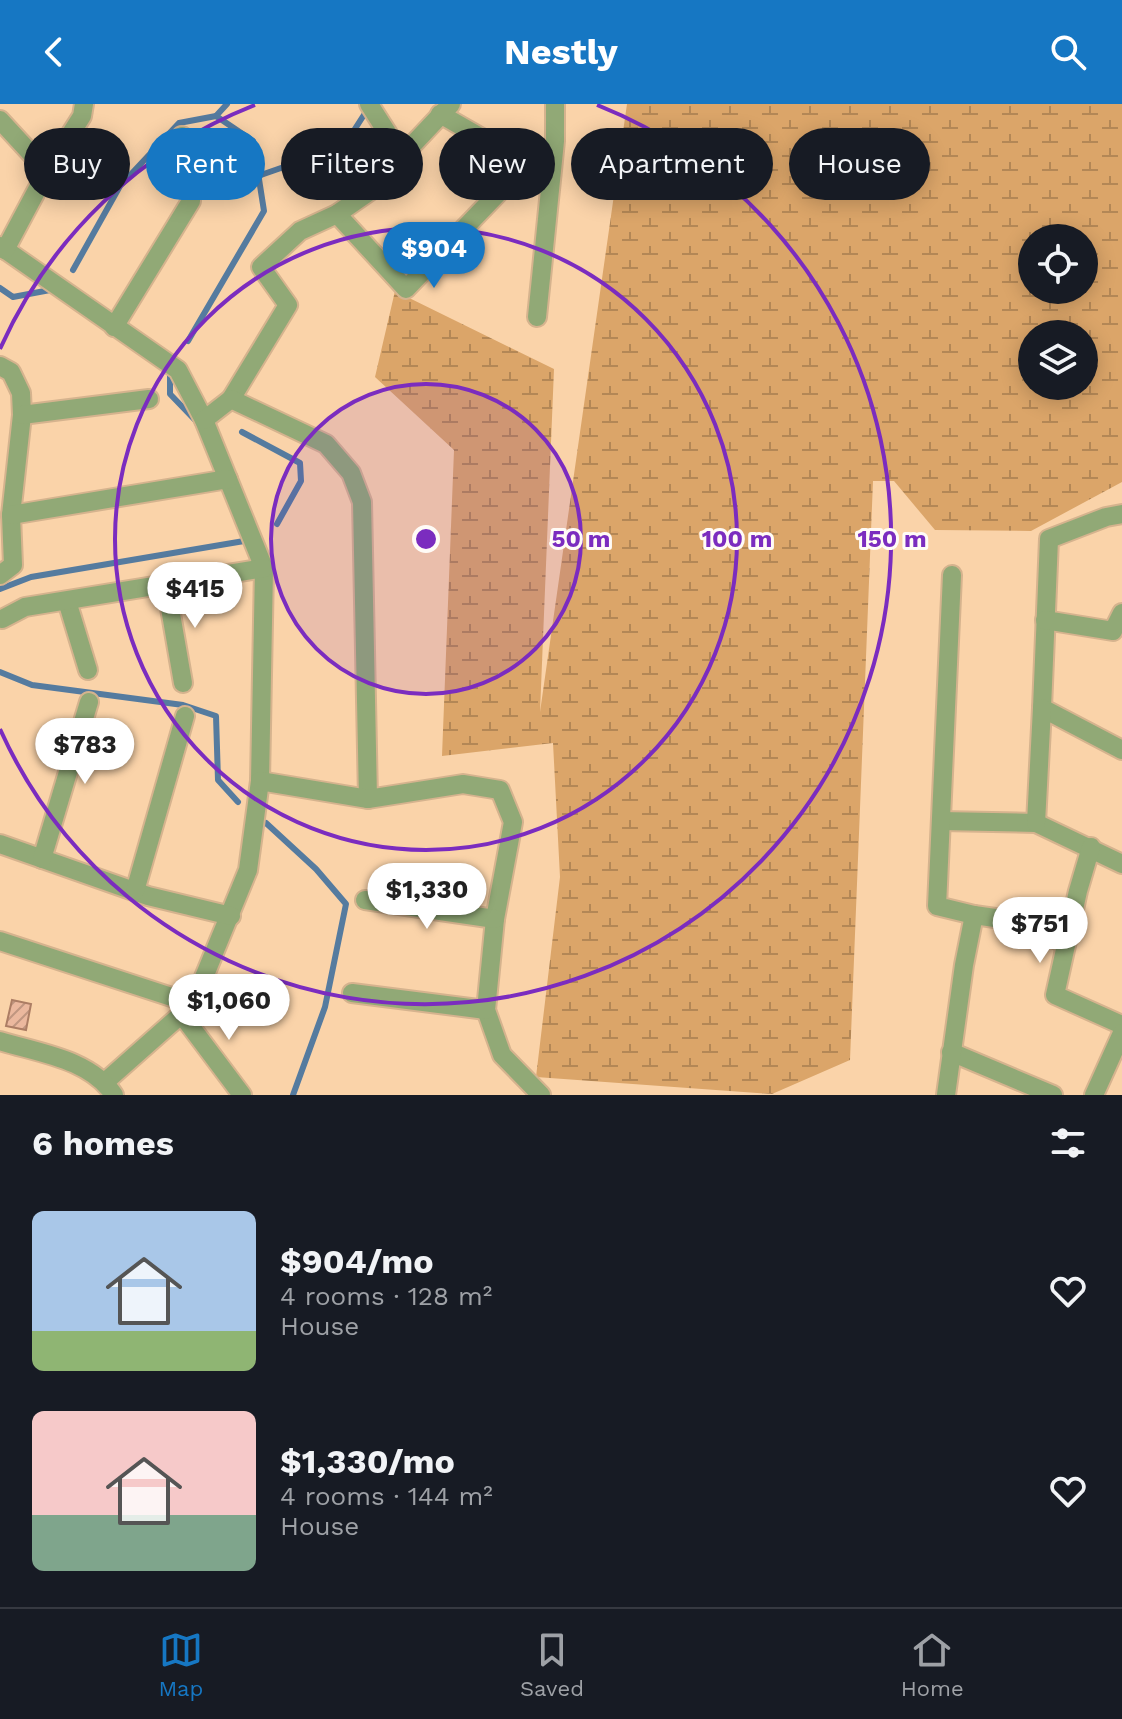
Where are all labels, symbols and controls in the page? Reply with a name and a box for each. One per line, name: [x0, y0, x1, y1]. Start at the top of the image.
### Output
icon: back: [32, 30, 76, 74]
icon: search: [1046, 30, 1090, 74]
text: Nestly: [504, 31, 618, 73]
chip: Buy: [24, 128, 130, 200]
chip: Rent: [146, 128, 265, 200]
chip: Filters: [281, 128, 423, 200]
chip: New: [439, 128, 555, 200]
chip: Apartment: [571, 128, 773, 200]
chip: House: [789, 128, 930, 200]
pin: $904: [387, 222, 481, 290]
map controls: [1018, 224, 1098, 400]
button: locate: [1018, 224, 1098, 304]
text: $904: [401, 233, 467, 263]
button: layers: [1018, 320, 1098, 400]
centre of rings: [412, 525, 440, 553]
text: 50 m: [552, 525, 610, 553]
text: 100 m: [702, 525, 772, 553]
text: 150 m: [857, 525, 927, 553]
pin: $415: [148, 562, 242, 630]
text: $415: [165, 573, 225, 603]
pin: $783: [38, 718, 132, 786]
text: $783: [53, 729, 117, 759]
pin: $1,330: [362, 863, 492, 931]
text: $1,330: [386, 874, 469, 904]
pin: $751: [993, 897, 1087, 965]
text: $751: [1011, 908, 1069, 938]
pin: $1,060: [164, 974, 294, 1042]
text: $1,060: [187, 985, 271, 1015]
icon: filters: [1046, 1121, 1090, 1165]
text: 6 homes: [32, 1123, 174, 1163]
text: $904/mo: [280, 1241, 434, 1281]
icon: home: [96, 1243, 192, 1339]
icon: heart: [1046, 1269, 1090, 1313]
text: 4 rooms · 128 m²: [280, 1281, 492, 1311]
text: House: [280, 1311, 359, 1341]
text: $1,330/mo: [280, 1441, 455, 1481]
icon: home: [96, 1443, 192, 1539]
icon: heart: [1046, 1469, 1090, 1513]
text: 4 rooms · 144 m²: [280, 1481, 493, 1511]
text: House: [280, 1511, 359, 1541]
tab: Map: [158, 1628, 203, 1701]
tab: Saved: [520, 1628, 584, 1701]
tab: Home: [901, 1628, 964, 1701]

